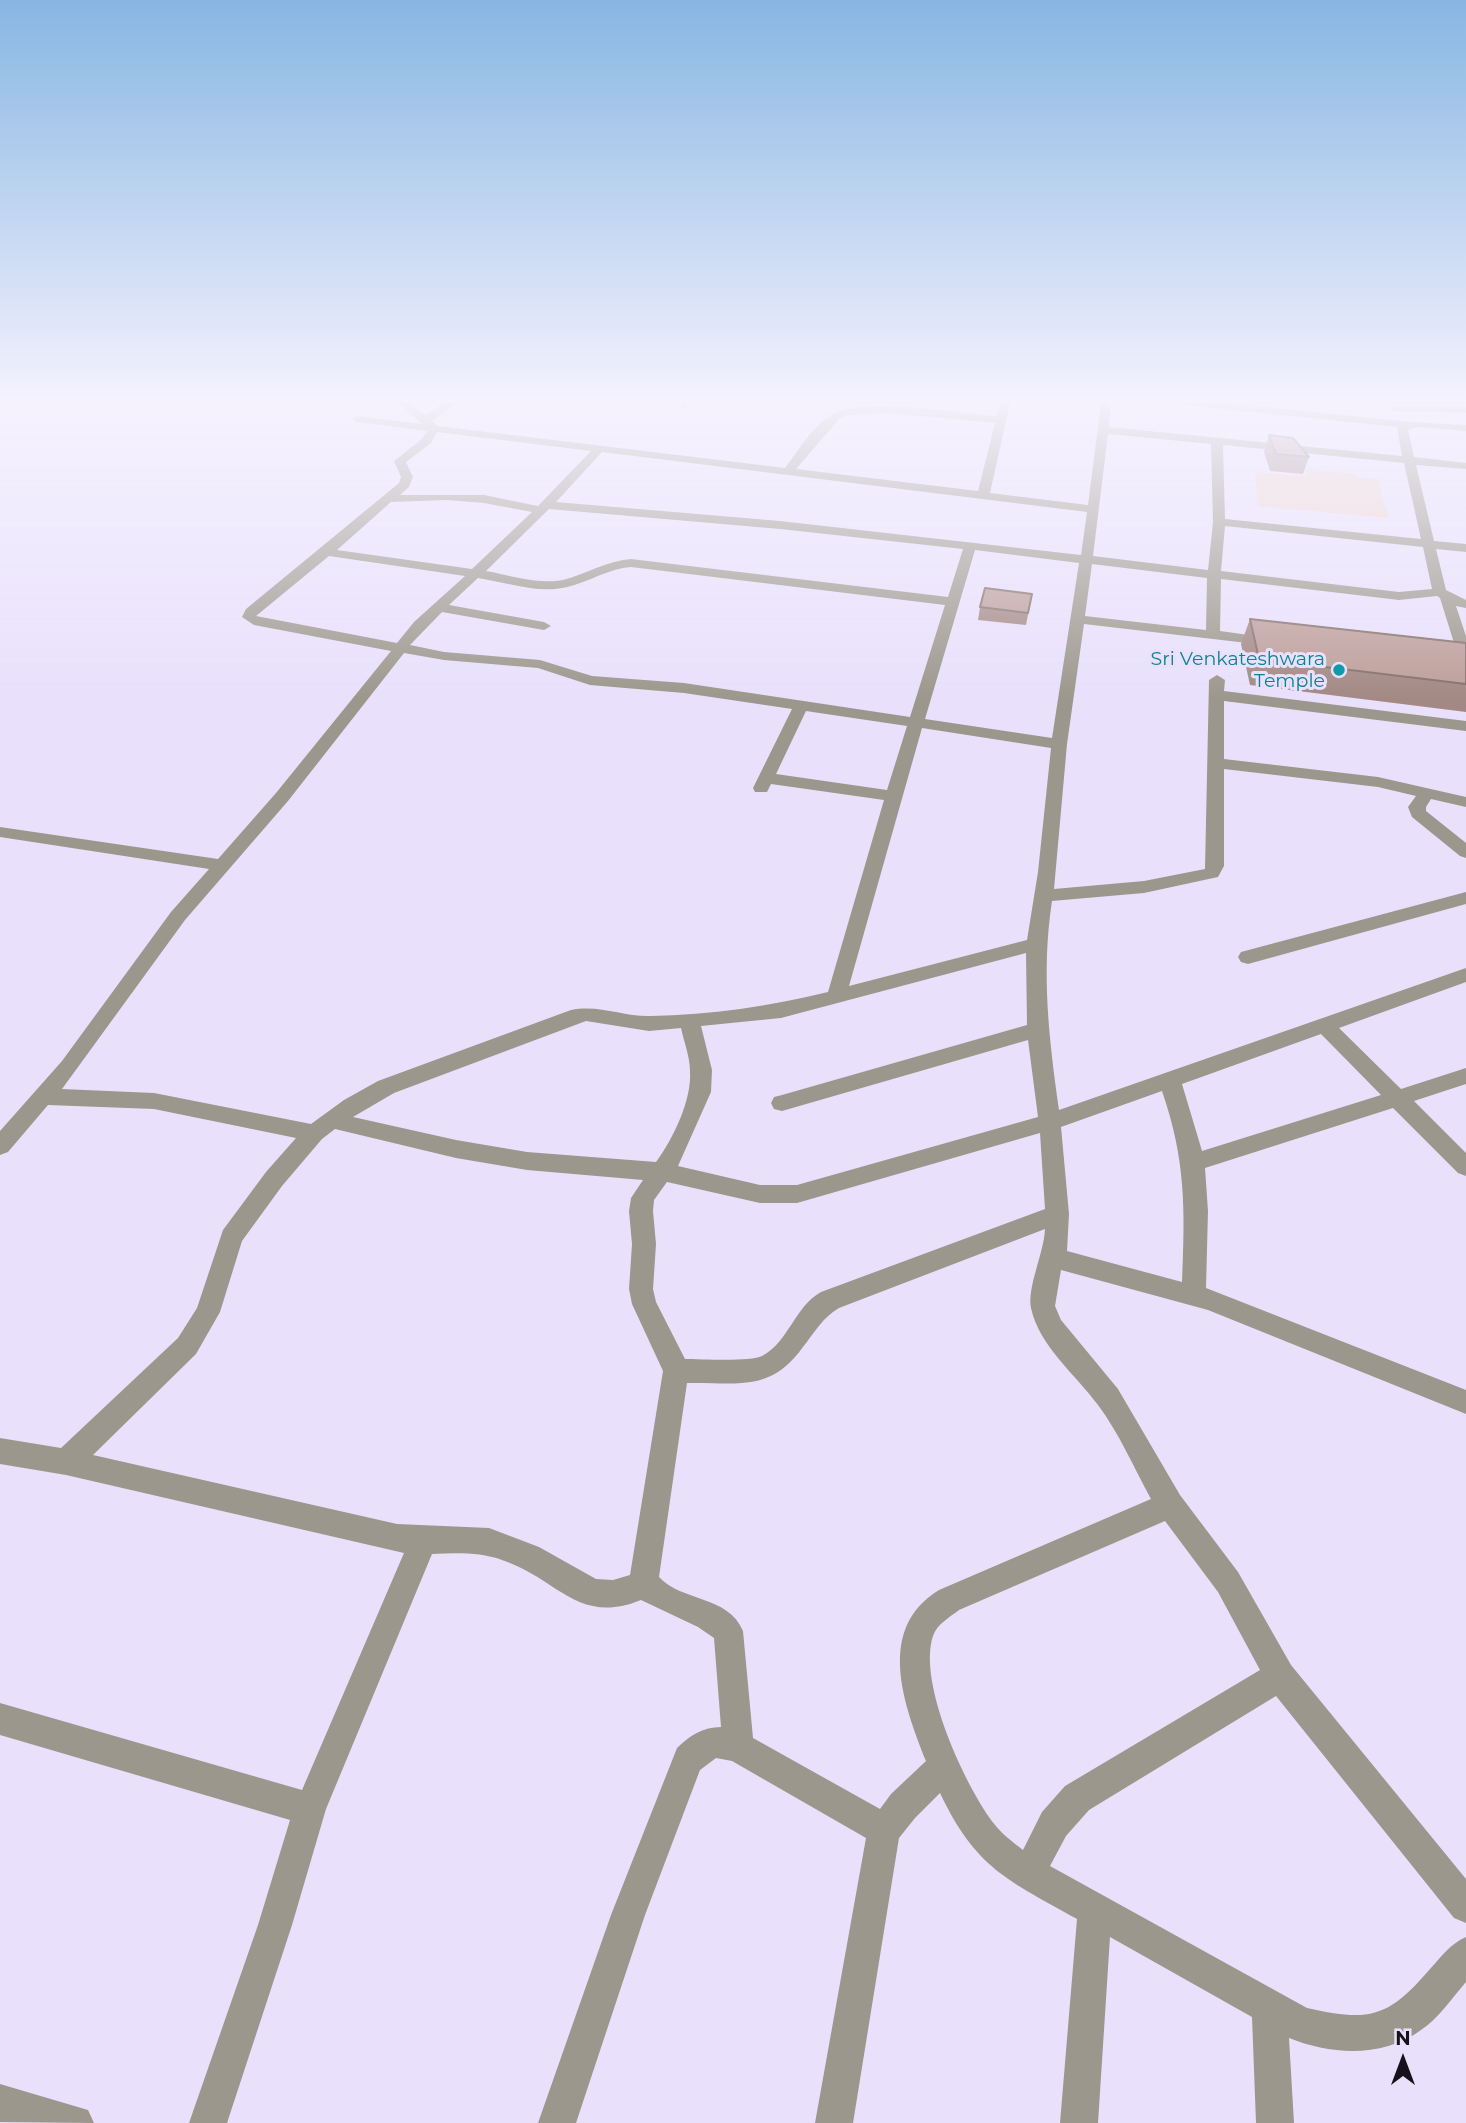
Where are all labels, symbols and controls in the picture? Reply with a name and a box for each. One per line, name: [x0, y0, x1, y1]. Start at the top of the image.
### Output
place label: Sri Venkateshwara Temple: [1150, 648, 1325, 692]
marker: Sri Venkateshwara Temple: [1331, 662, 1347, 678]
north arrow: [1368, 2025, 1438, 2095]
text: N: [1395, 2027, 1411, 2050]

